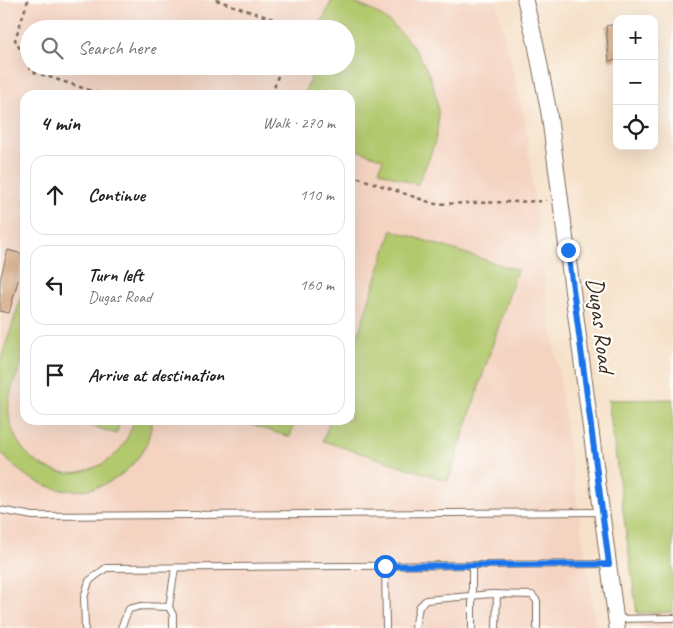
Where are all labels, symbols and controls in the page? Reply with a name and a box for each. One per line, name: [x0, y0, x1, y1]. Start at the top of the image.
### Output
map controls: [613, 15, 658, 150]
button: +: [613, 15, 658, 60]
search box: [20, 20, 355, 75]
icon: search: [38, 34, 66, 62]
text: Search here: [78, 36, 155, 60]
button: −: [613, 60, 658, 105]
button: locate: [613, 105, 658, 150]
text: 4 min: [40, 110, 80, 136]
text: Walk · 270 m: [263, 113, 335, 133]
icon: ahead: [41, 181, 69, 209]
text: Continue: [88, 183, 145, 207]
text: 110 m: [300, 185, 334, 205]
route end: [557, 239, 580, 262]
text: Turn left: [88, 263, 143, 287]
icon: left: [41, 271, 69, 299]
text: 160 m: [300, 275, 334, 295]
street label: Dugas Road: [580, 276, 622, 378]
text: Dugas Road: [88, 287, 152, 307]
icon: arrive: [41, 361, 69, 389]
text: Arrive at destination: [88, 363, 224, 387]
route start: [374, 555, 397, 578]

